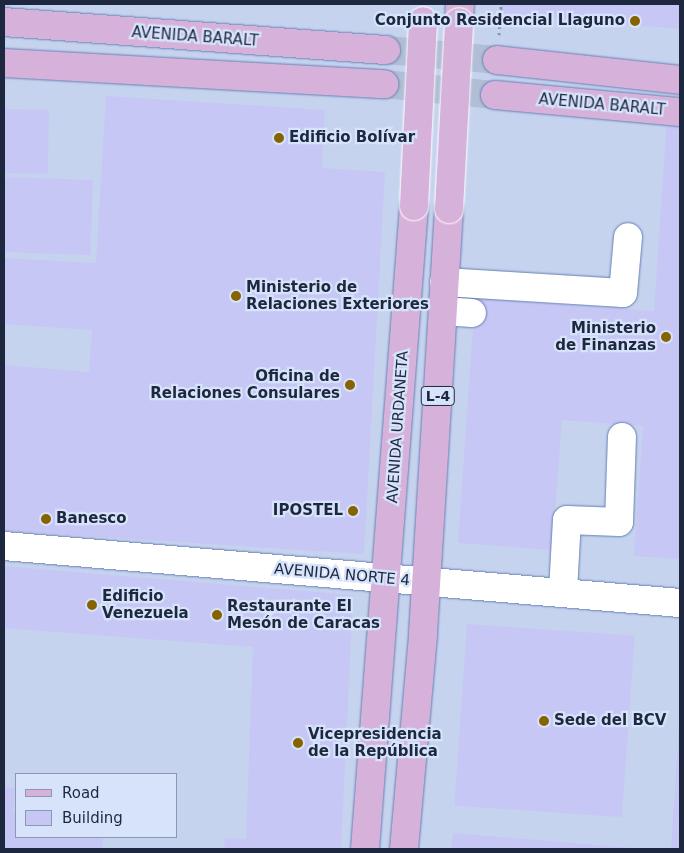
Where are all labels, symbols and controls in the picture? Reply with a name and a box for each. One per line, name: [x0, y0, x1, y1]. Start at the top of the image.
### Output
place label: Conjunto Residencial Llaguno: [375, 12, 625, 30]
marker: Conjunto Residencial Llaguno: [629, 15, 641, 27]
street label: AVENIDA BARALT: [131, 24, 259, 50]
street label: AVENIDA BARALT: [538, 90, 666, 120]
place label: Edificio Bolívar: [289, 129, 415, 147]
marker: Edificio Bolívar: [273, 132, 285, 144]
place label: Ministerio de Relaciones Exteriores: [246, 278, 429, 313]
marker: Ministerio de Relaciones Exteriores: [230, 290, 242, 302]
place label: Ministerio de Finanzas: [555, 319, 656, 354]
marker: Ministerio de Finanzas: [660, 331, 672, 343]
street label: AVENIDA URDANETA: [384, 350, 412, 504]
place label: Oficina de Relaciones Consulares: [150, 367, 340, 402]
marker: Oficina de Relaciones Consulares: [344, 379, 356, 391]
road number: L-4: [420, 384, 456, 408]
place label: IPOSTEL: [273, 502, 343, 520]
marker: IPOSTEL: [347, 505, 359, 517]
place label: Banesco: [56, 510, 127, 528]
marker: Banesco: [40, 513, 52, 525]
street label: AVENIDA NORTE 4: [273, 560, 411, 590]
place label: Edificio Venezuela: [102, 587, 189, 622]
place label: Restaurante El Mesón de Caracas: [227, 597, 380, 632]
marker: Edificio Venezuela: [86, 599, 98, 611]
marker: Restaurante El Mesón de Caracas: [211, 609, 223, 621]
place label: Sede del BCV: [554, 712, 666, 730]
marker: Sede del BCV: [538, 715, 550, 727]
place label: Vicepresidencia de la República: [308, 725, 442, 760]
marker: Vicepresidencia de la República: [292, 737, 304, 749]
legend: [15, 773, 178, 838]
text: Road: [62, 784, 100, 802]
text: Building: [62, 809, 123, 827]

